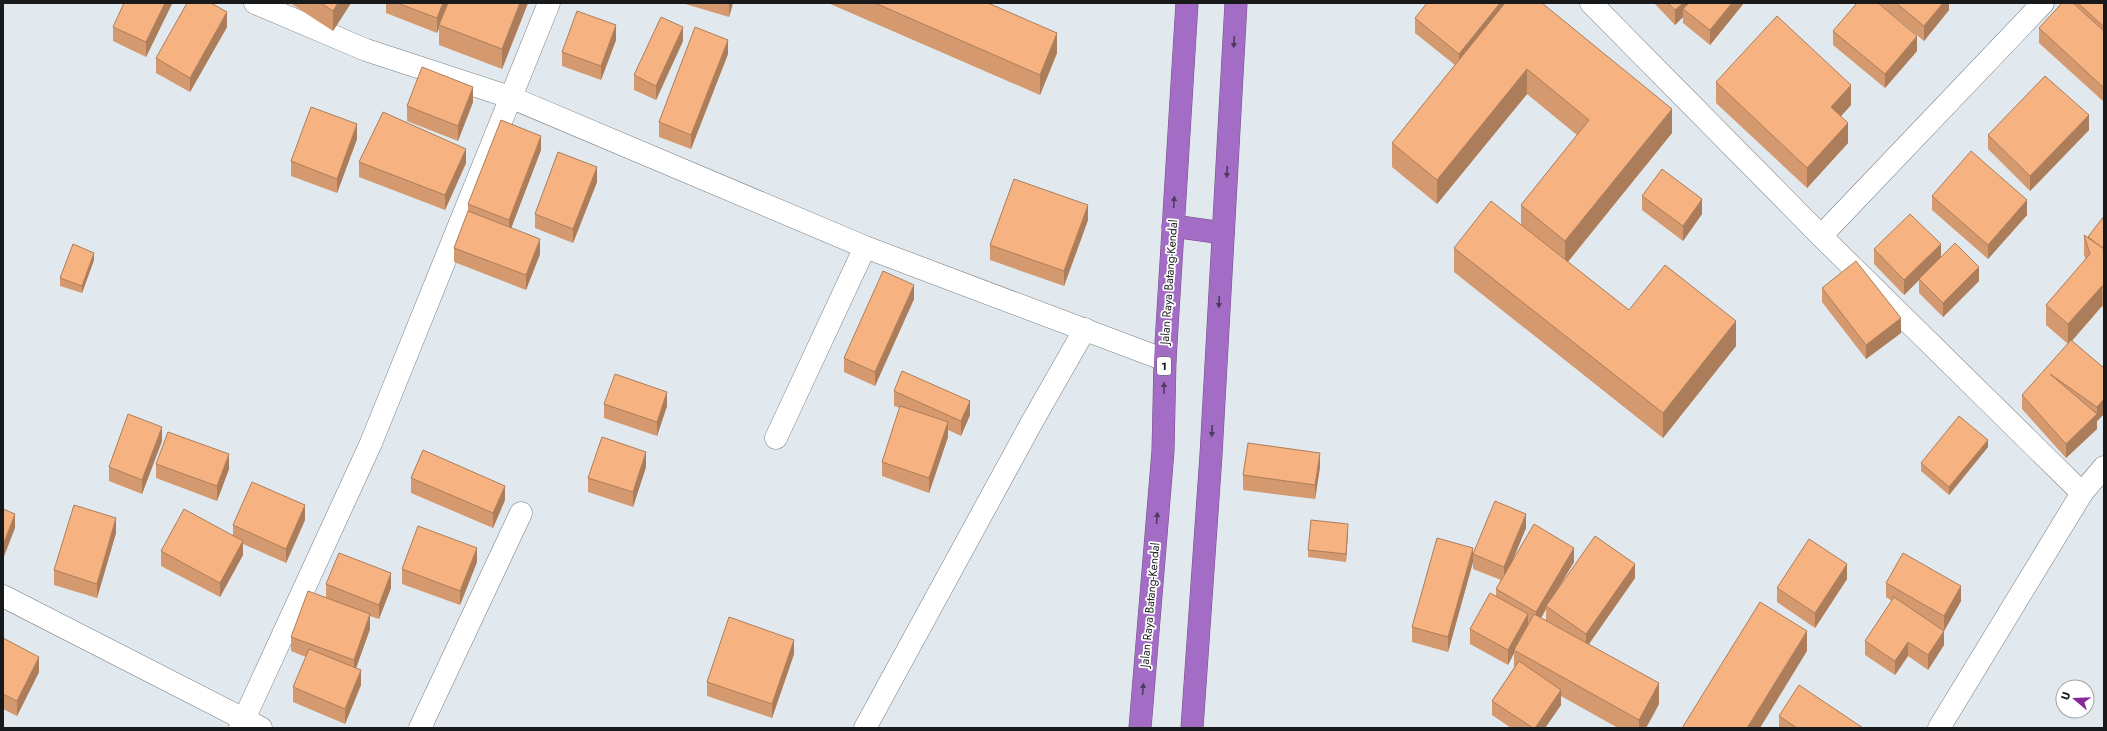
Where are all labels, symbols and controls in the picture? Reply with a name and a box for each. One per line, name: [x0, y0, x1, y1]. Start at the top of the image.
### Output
one-way arrow: [1231, 36, 1238, 48]
one-way arrow: [1223, 166, 1230, 178]
one-way arrow: [1171, 196, 1178, 208]
street label: Jalan Raya Batang-Kendal: [1156, 219, 1182, 347]
one-way arrow: [1216, 295, 1223, 308]
road number: 1: [1157, 357, 1171, 375]
one-way arrow: [1161, 381, 1167, 394]
one-way arrow: [1208, 425, 1215, 437]
one-way arrow: [1154, 512, 1161, 524]
street label: Jalan Raya Batang-Kendal: [1135, 542, 1164, 670]
north arrow: [2055, 679, 2095, 719]
one-way arrow: [1140, 683, 1146, 695]
text: U: [2057, 689, 2074, 702]

